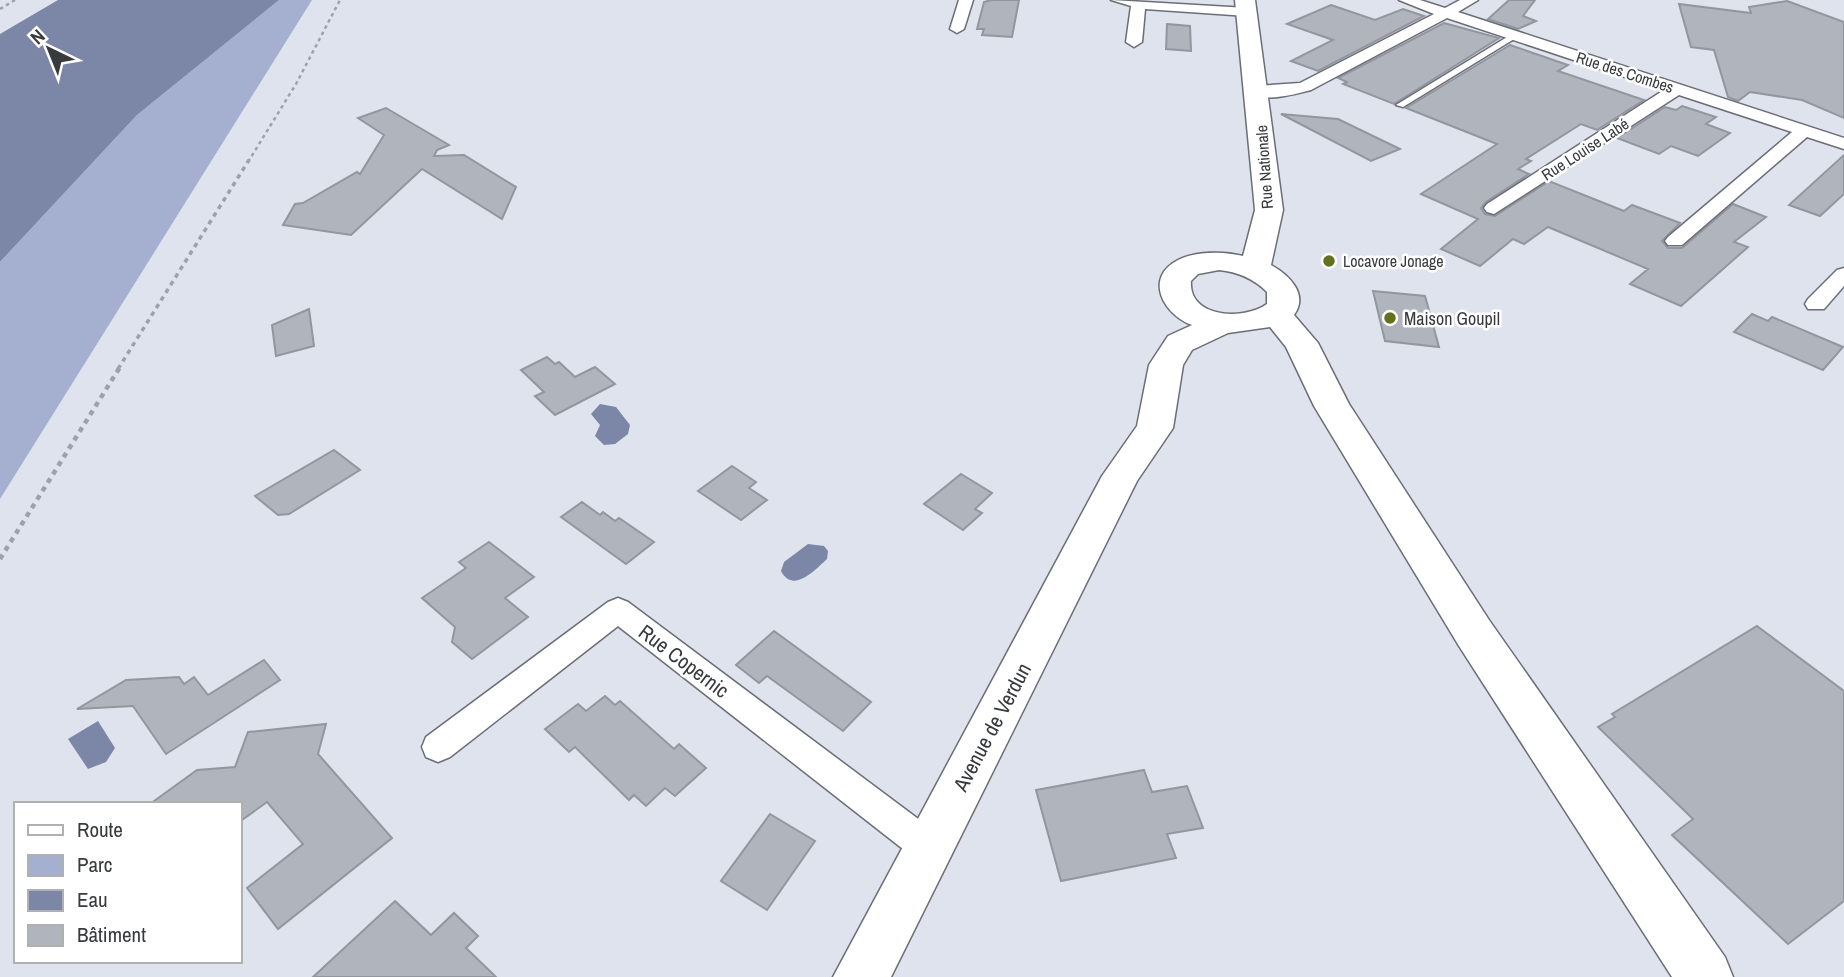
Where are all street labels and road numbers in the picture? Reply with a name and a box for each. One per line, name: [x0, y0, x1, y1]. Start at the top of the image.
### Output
street label: Rue des Combes: [1573, 46, 1677, 98]
street label: Rue Louise Labé: [1537, 113, 1633, 185]
street label: Rue Nationale: [1250, 124, 1278, 210]
street label: Rue Copernic: [633, 617, 735, 705]
street label: Avenue de Verdun: [946, 658, 1038, 797]

